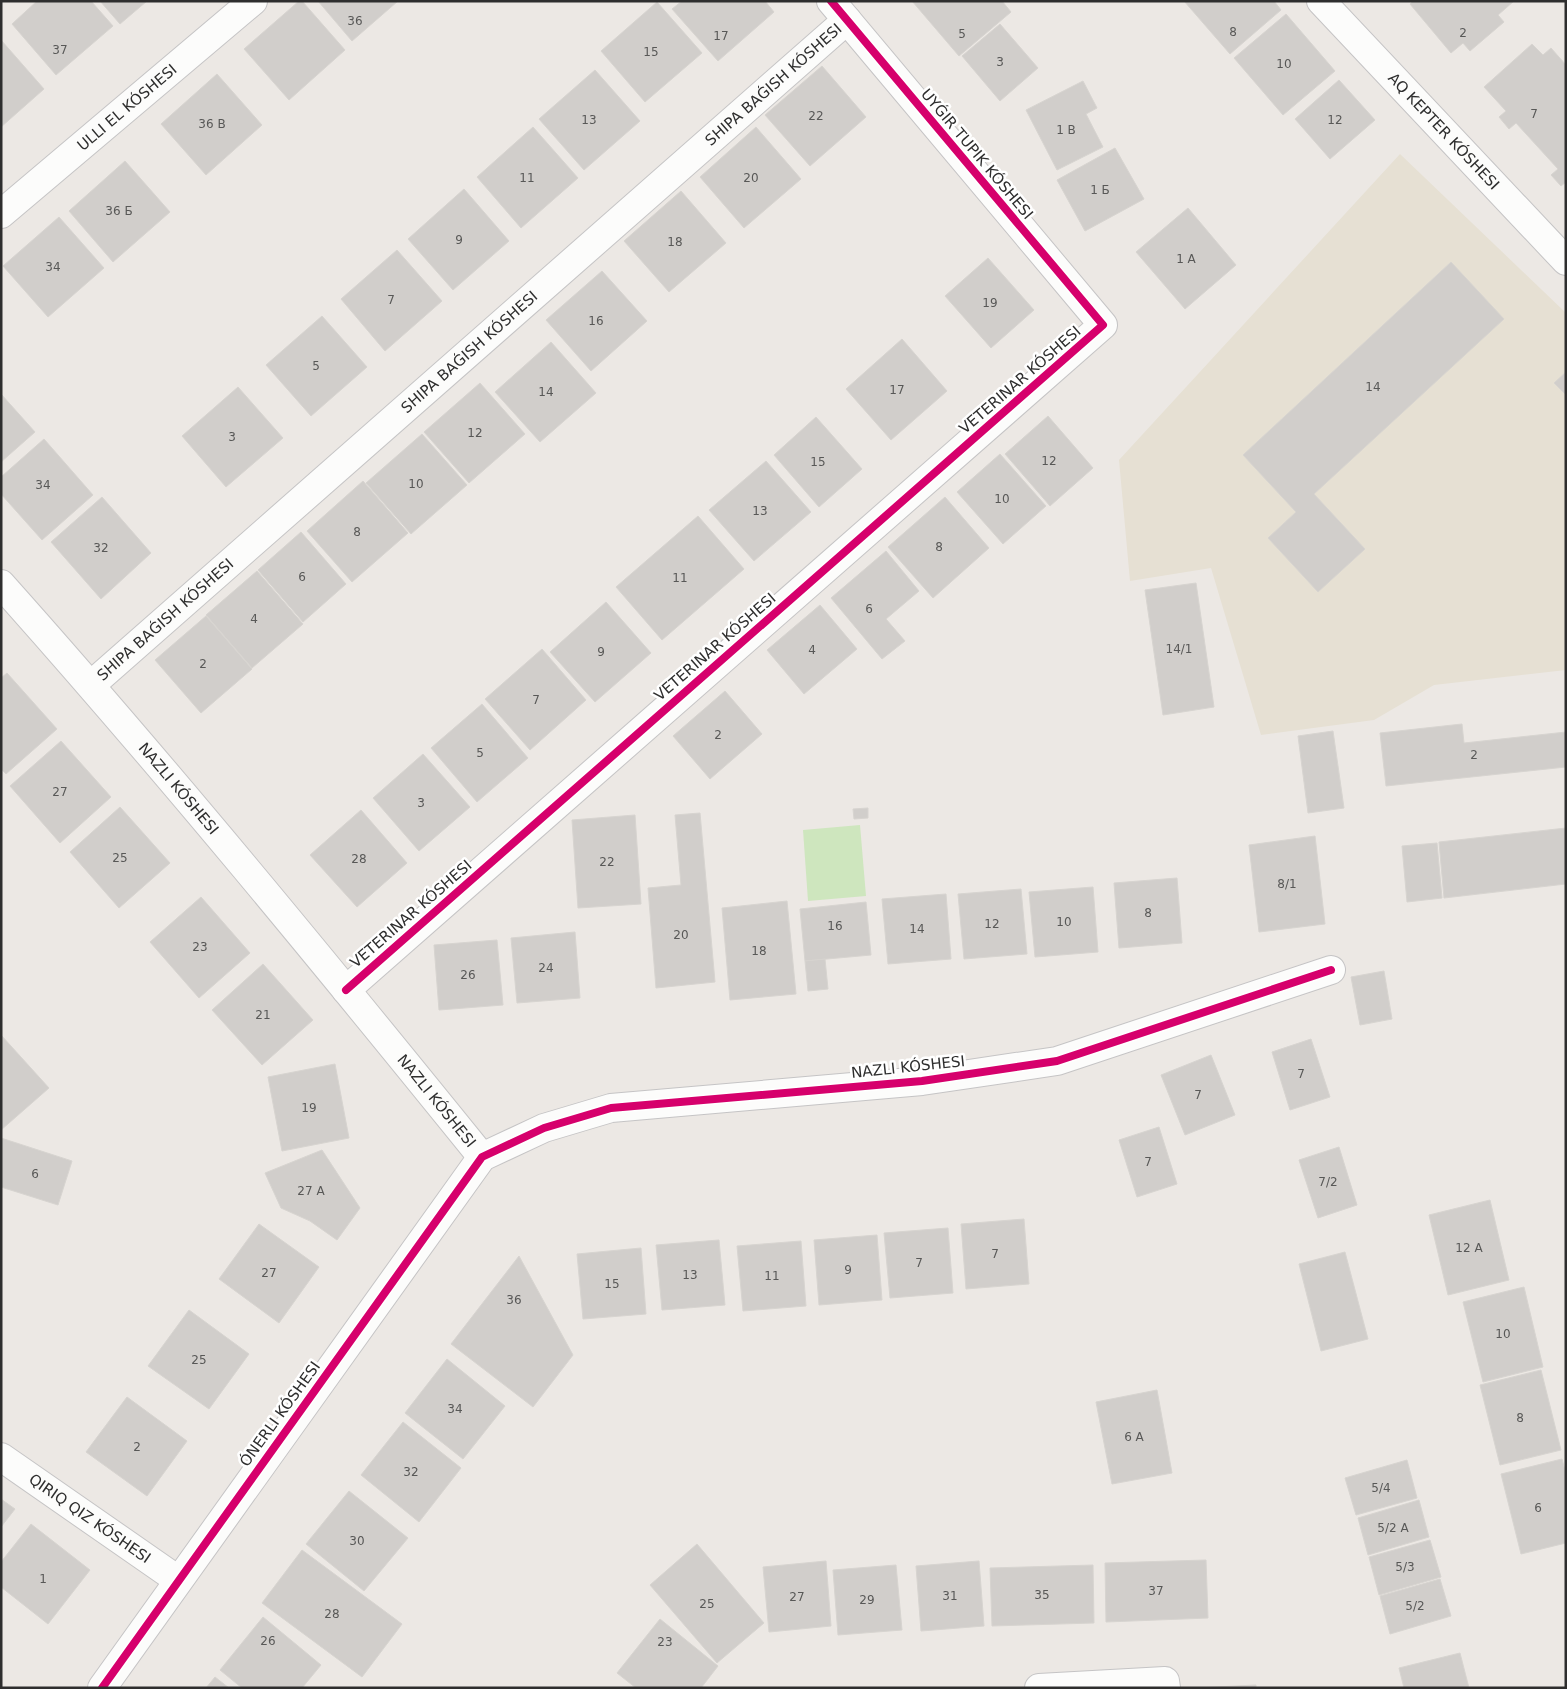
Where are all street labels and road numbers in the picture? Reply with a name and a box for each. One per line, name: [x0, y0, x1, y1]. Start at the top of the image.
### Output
street label: SHIPA BAǴISH KÓSHESI: [702, 20, 845, 149]
street label: ULLI EL KÓSHESI: [74, 60, 180, 155]
street label: AQ KEPTER KÓSHESI: [1384, 69, 1503, 193]
street label: UYǴIR TUPIK KÓSHESI: [917, 85, 1038, 223]
street label: SHIPA BAǴISH KÓSHESI: [398, 287, 541, 417]
street label: VETERINAR KÓSHESI: [955, 322, 1084, 438]
street label: SHIPA BAǴISH KÓSHESI: [93, 555, 237, 684]
street label: VETERINAR KÓSHESI: [650, 589, 779, 705]
street label: NAZLI KÓSHESI: [135, 739, 222, 838]
street label: VETERINAR KÓSHESI: [346, 856, 475, 972]
street label: NAZLI KÓSHESI: [393, 1051, 480, 1151]
street label: NAZLI KÓSHESI: [850, 1051, 966, 1082]
street label: ÓNERLI KÓSHESI: [235, 1357, 324, 1470]
street label: QIRIQ QIZ KÓSHESI: [25, 1470, 154, 1567]

